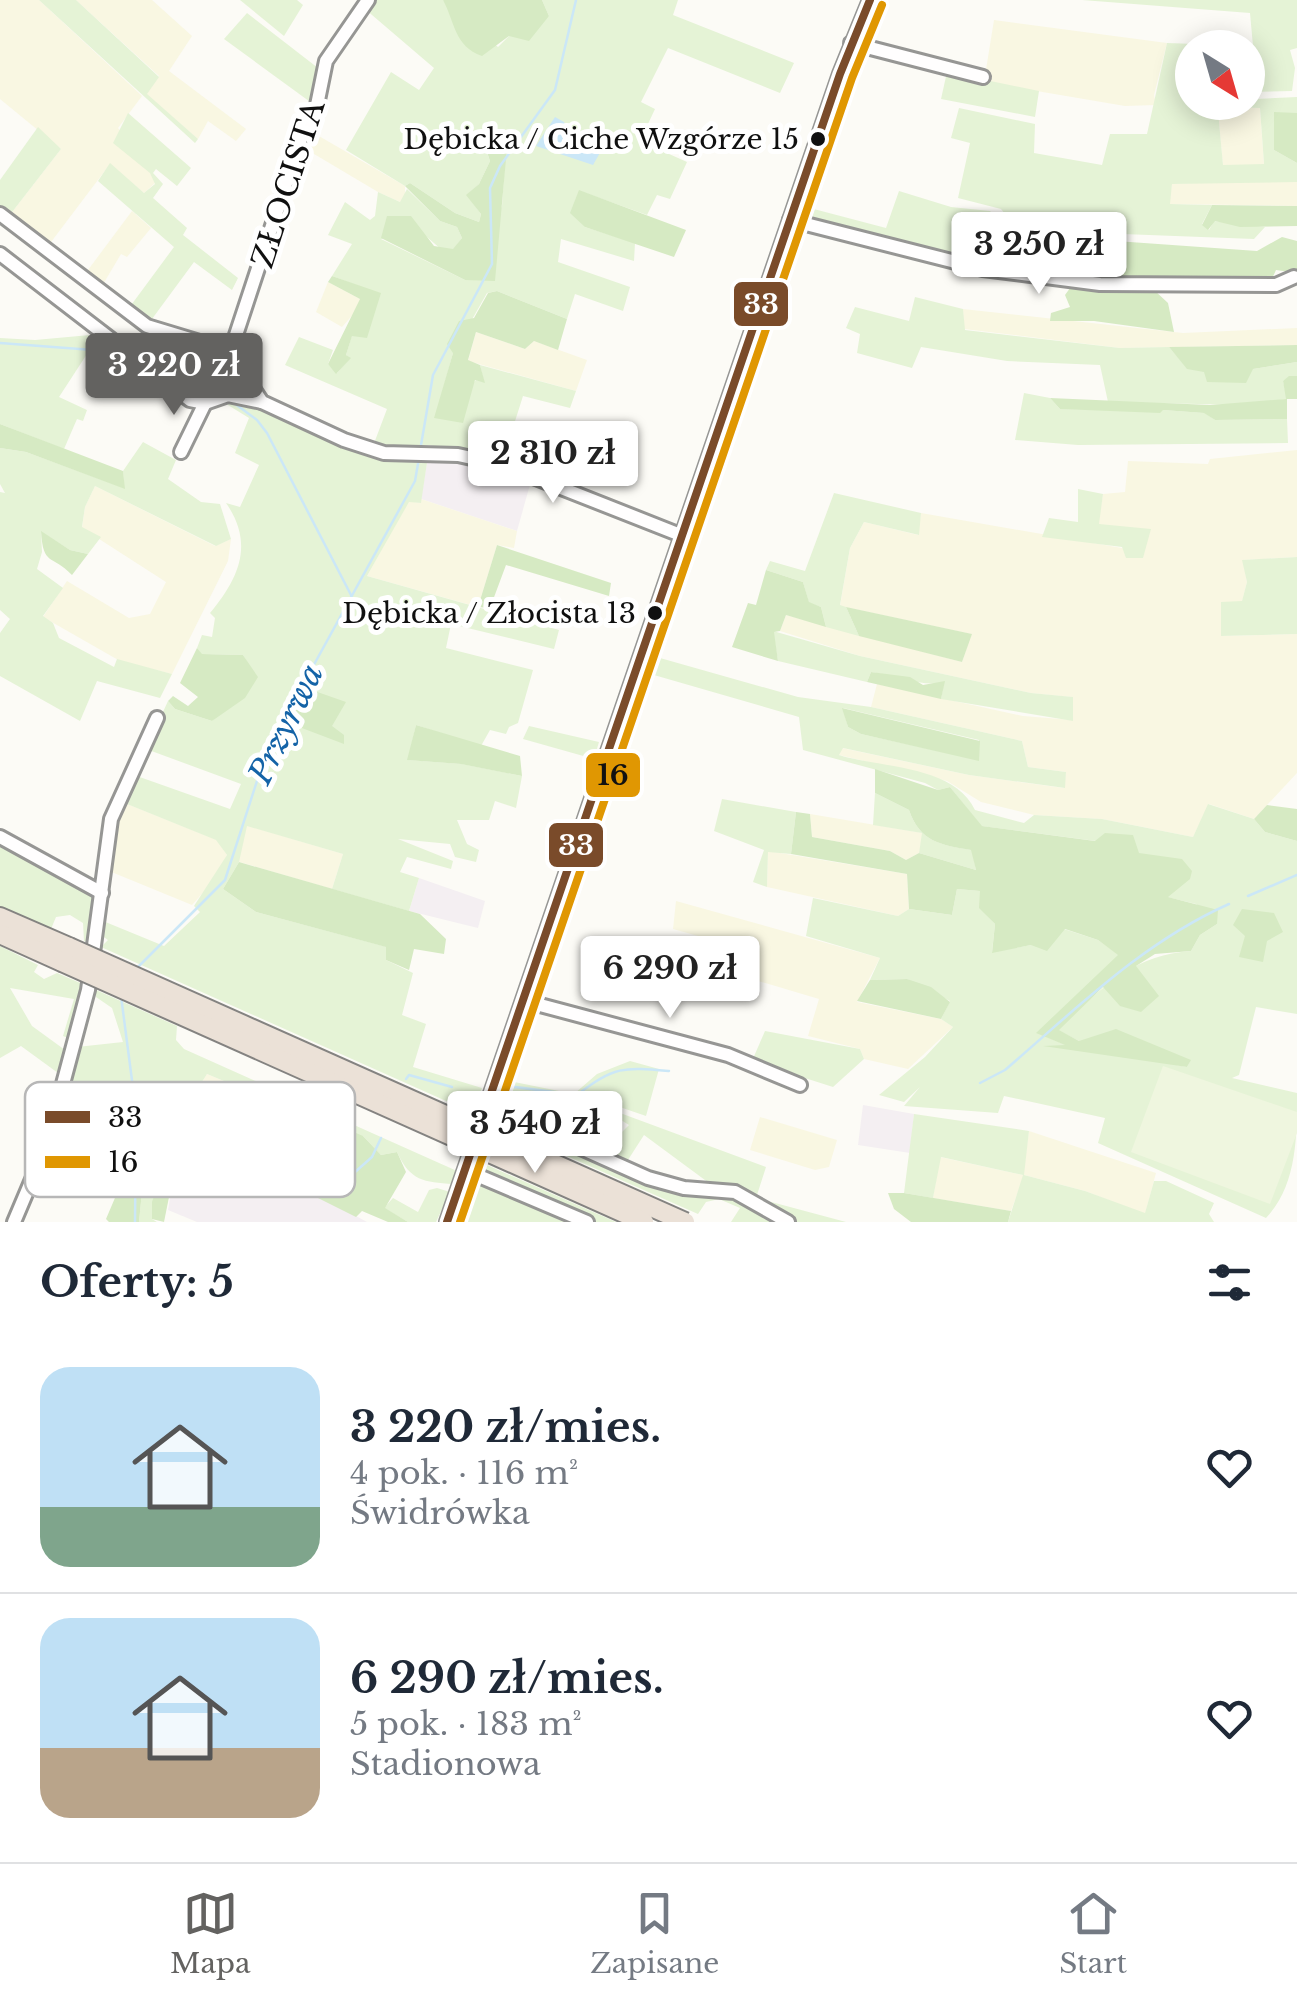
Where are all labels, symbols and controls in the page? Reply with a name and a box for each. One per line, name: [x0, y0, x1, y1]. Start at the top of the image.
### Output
north arrow: [1175, 30, 1265, 120]
map controls: [1175, 30, 1265, 120]
street label: ZŁOCISTA: [244, 95, 333, 272]
place label: Dębicka / Ciche Wzgórze 15: [403, 122, 799, 157]
marker: Dębicka / Ciche Wzgórze 15: [808, 129, 828, 149]
pin: 3 250 zł: [936, 212, 1142, 297]
text: 3 250 zł: [973, 224, 1105, 264]
line badge: 33: [732, 280, 790, 328]
text: 33: [743, 287, 779, 322]
pin: 3 220 zł: [71, 333, 277, 418]
text: 3 220 zł: [108, 345, 240, 385]
pin: 2 310 zł: [450, 421, 656, 506]
text: 2 310 zł: [490, 433, 616, 473]
place label: Dębicka / Złocista 13: [342, 596, 636, 631]
marker: Dębicka / Złocista 13: [645, 603, 665, 623]
water label: Przyrwa: [239, 657, 332, 792]
line badge: 16: [584, 751, 642, 799]
text: 16: [597, 758, 629, 793]
line badge: 33: [547, 821, 605, 869]
text: 33: [558, 828, 594, 863]
pin: 6 290 zł: [567, 936, 773, 1021]
text: 6 290 zł: [603, 948, 737, 988]
legend: [25, 1082, 355, 1197]
pin: 3 540 zł: [432, 1091, 638, 1176]
text: 33: [108, 1100, 143, 1135]
text: 3 540 zł: [469, 1103, 601, 1143]
text: 16: [108, 1145, 139, 1180]
icon: filters: [1202, 1255, 1257, 1310]
text: Oferty: 5: [40, 1256, 234, 1308]
text: 3 220 zł/mies.: [350, 1401, 661, 1453]
icon: home: [120, 1407, 240, 1527]
icon: heart: [1202, 1440, 1257, 1495]
text: 4 pok. · 116 m²: [350, 1453, 578, 1493]
text: Świdrówka: [350, 1493, 530, 1533]
text: 6 290 zł/mies.: [350, 1652, 664, 1704]
icon: home: [120, 1658, 240, 1778]
icon: heart: [1202, 1691, 1257, 1746]
text: 5 pok. · 183 m²: [350, 1704, 582, 1744]
text: Stadionowa: [350, 1744, 541, 1784]
tab: Mapa: [170, 1886, 250, 1981]
tab: Zapisane: [590, 1886, 719, 1981]
tab: Start: [1059, 1886, 1127, 1981]

